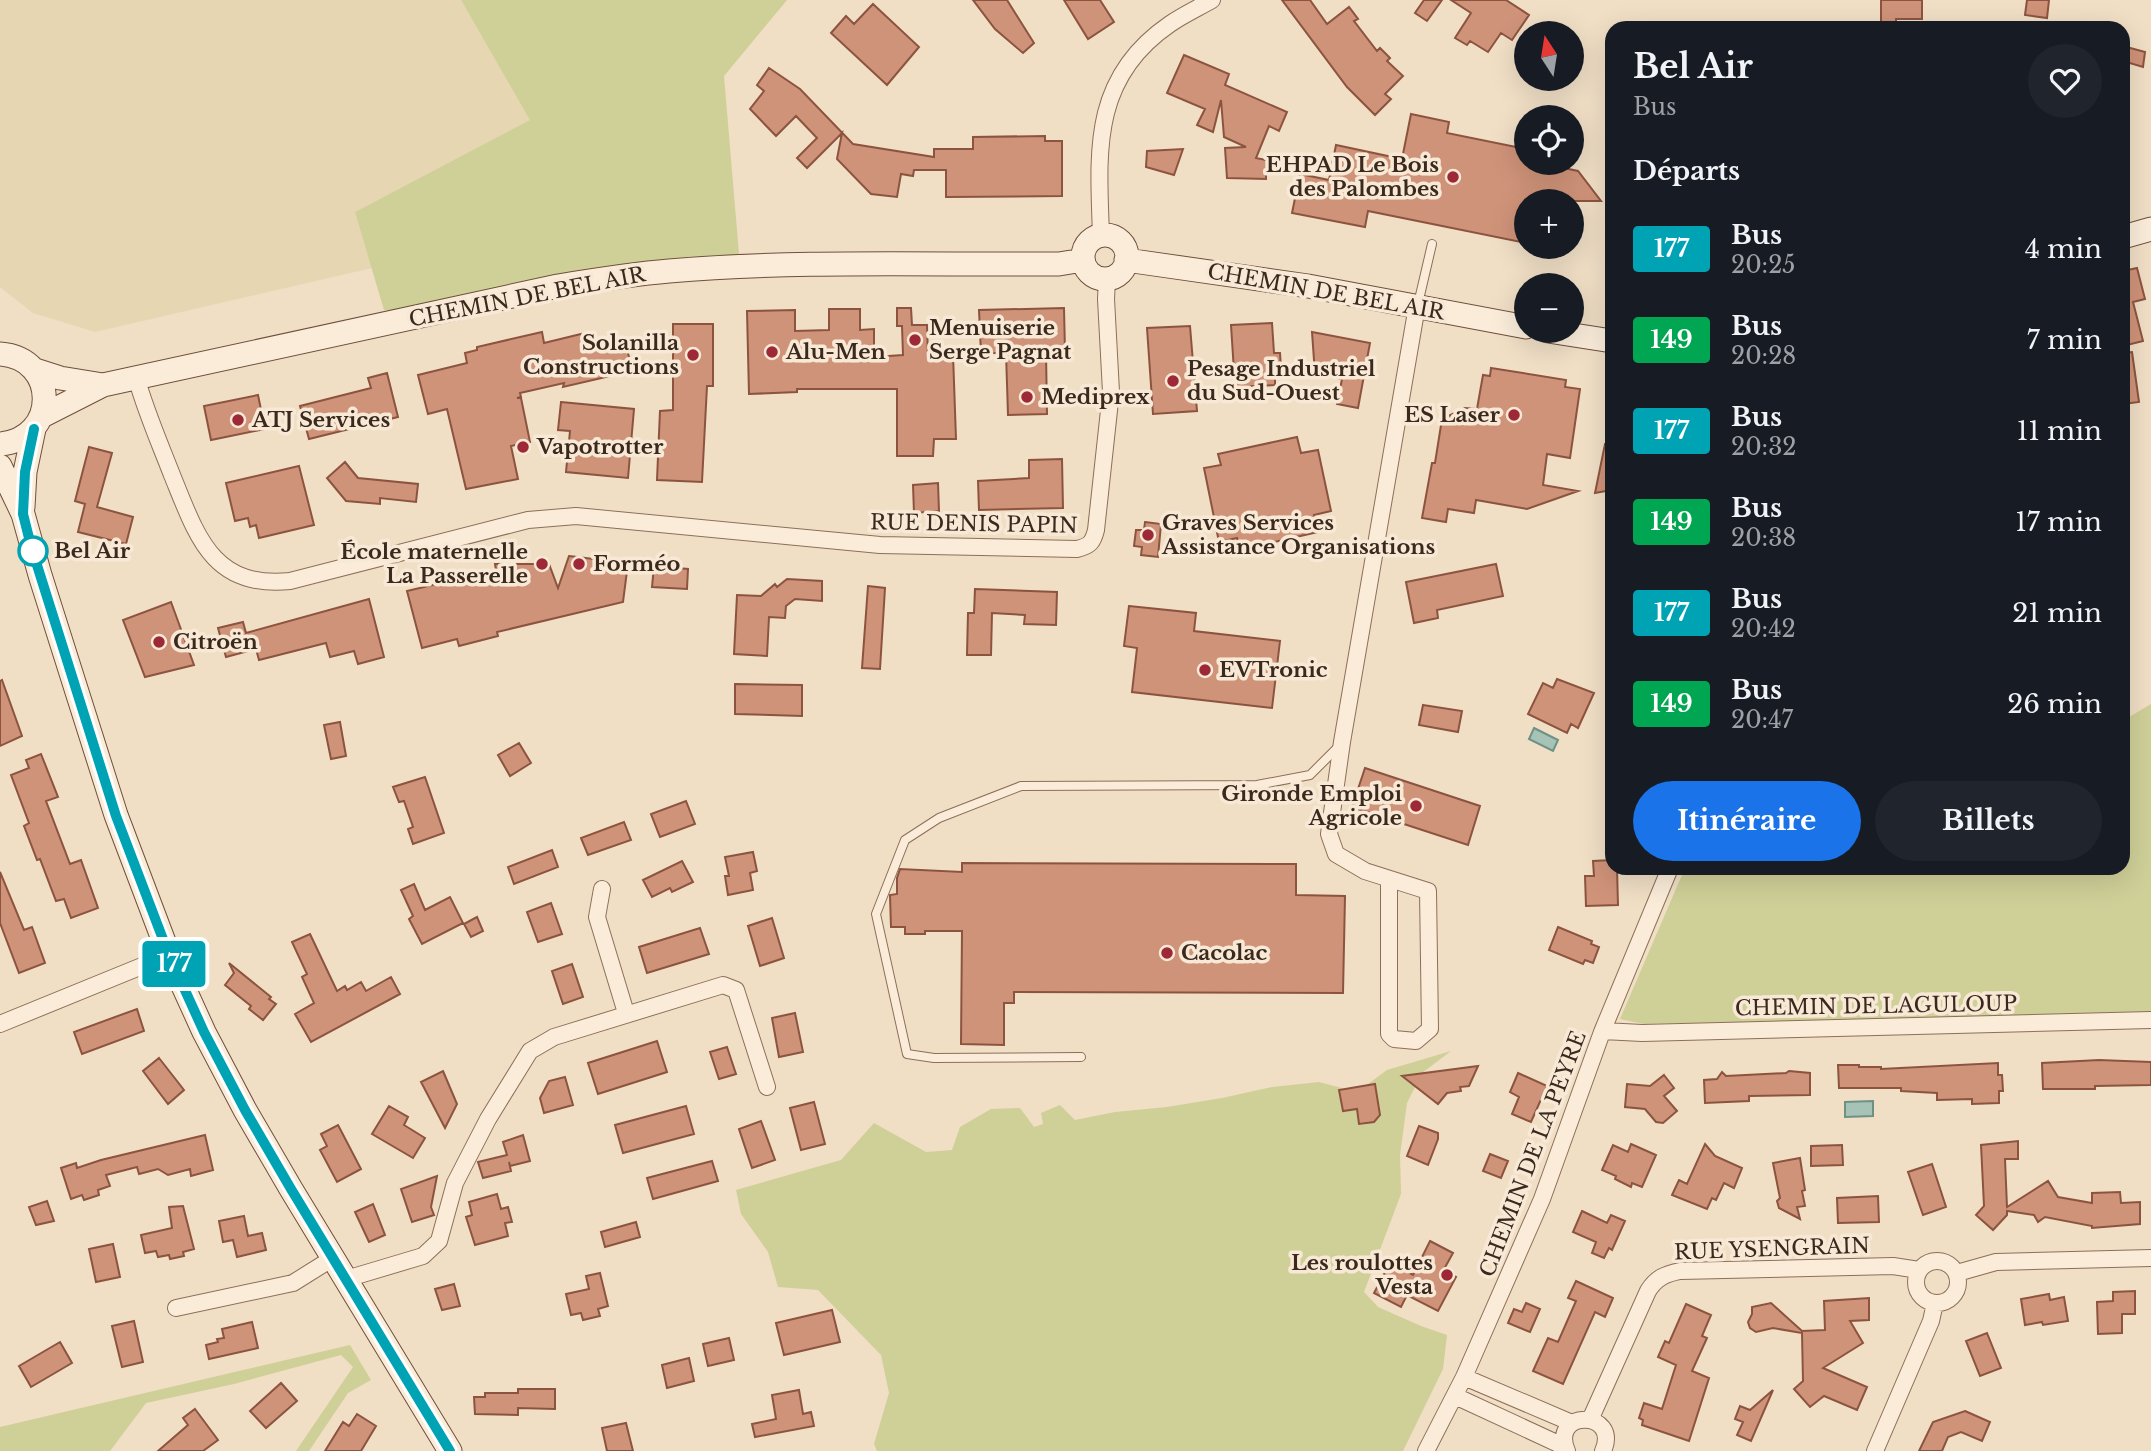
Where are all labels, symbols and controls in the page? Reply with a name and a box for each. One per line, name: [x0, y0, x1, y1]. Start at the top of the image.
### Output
north arrow: [1514, 21, 1584, 91]
map controls: [1514, 21, 1584, 343]
button: heart: [2028, 44, 2102, 118]
text: Bel Air: [1633, 46, 1753, 87]
text: Bus: [1633, 93, 1676, 121]
button: locate: [1514, 105, 1584, 175]
place label: EHPAD Le Bois des Palombes: [1266, 152, 1439, 202]
text: Départs: [1633, 155, 1740, 187]
marker: EHPAD Le Bois des Palombes: [1445, 169, 1461, 185]
button: +: [1514, 189, 1584, 259]
text: Bus: [1731, 219, 1782, 251]
text: 4 min: [2025, 233, 2102, 265]
text: 177: [1654, 234, 1689, 263]
text: 20:25: [1731, 251, 1795, 279]
street label: CHEMIN DE BEL AIR: [1205, 258, 1448, 326]
street label: CHEMIN DE BEL AIR: [407, 261, 649, 333]
button: −: [1514, 273, 1584, 343]
text: Bus: [1731, 310, 1782, 342]
place label: Menuiserie Serge Pagnat: [929, 315, 1071, 365]
text: 7 min: [2027, 324, 2102, 356]
text: 149: [1650, 325, 1693, 354]
place label: Solanilla Constructions: [523, 330, 679, 380]
marker: Menuiserie Serge Pagnat: [907, 332, 923, 348]
place label: Alu-Men: [785, 339, 886, 365]
text: 20:28: [1731, 342, 1796, 370]
marker: Alu-Men: [764, 344, 780, 360]
marker: Solanilla Constructions: [685, 347, 701, 363]
place label: Pesage Industriel du Sud-Ouest: [1187, 356, 1376, 406]
marker: Pesage Industriel du Sud-Ouest: [1165, 373, 1181, 389]
place label: Mediprex: [1041, 384, 1150, 410]
marker: Mediprex: [1019, 389, 1035, 405]
text: Bus: [1731, 401, 1782, 433]
place label: ES Laser: [1404, 402, 1501, 428]
place label: ATJ Services: [251, 407, 390, 433]
marker: ES Laser: [1506, 407, 1522, 423]
marker: ATJ Services: [230, 412, 246, 428]
text: 11 min: [2017, 415, 2102, 447]
text: 177: [1654, 416, 1689, 445]
text: 20:32: [1731, 433, 1796, 461]
place label: Vapotrotter: [536, 434, 664, 460]
marker: Vapotrotter: [515, 439, 531, 455]
text: Bus: [1731, 492, 1782, 524]
text: 17 min: [2015, 506, 2102, 538]
text: 149: [1650, 507, 1693, 536]
street label: RUE DENIS PAPIN: [870, 509, 1078, 539]
place label: Graves Services Assistance Organisations: [1161, 510, 1436, 560]
text: 20:38: [1731, 524, 1796, 552]
marker: Graves Services Assistance Organisations: [1140, 527, 1156, 543]
marker: Bel Air: [18, 536, 48, 566]
place label: Bel Air: [54, 538, 131, 564]
place label: École maternelle La Passerelle: [340, 539, 528, 589]
place label: Forméo: [593, 551, 680, 577]
marker: École maternelle La Passerelle: [534, 556, 550, 572]
marker: Forméo: [571, 556, 587, 572]
text: Bus: [1731, 583, 1782, 615]
text: 21 min: [2012, 597, 2102, 629]
text: 177: [1654, 598, 1689, 627]
text: 20:42: [1731, 615, 1796, 643]
place label: Citroën: [173, 629, 258, 655]
marker: Citroën: [151, 634, 167, 650]
place label: EVTronic: [1219, 657, 1328, 683]
marker: EVTronic: [1197, 662, 1213, 678]
text: Bus: [1731, 674, 1782, 706]
text: 26 min: [2007, 688, 2102, 720]
text: 149: [1650, 689, 1693, 718]
text: 20:47: [1731, 706, 1793, 734]
place label: Gironde Emploi Agricole: [1221, 781, 1402, 831]
button: Itinéraire: [1633, 781, 1861, 861]
button: Billets: [1875, 781, 2102, 861]
marker: Gironde Emploi Agricole: [1408, 798, 1424, 814]
place label: Cacolac: [1181, 940, 1268, 966]
line badge: 177: [134, 941, 214, 987]
marker: Cacolac: [1159, 945, 1175, 961]
text: 177: [156, 949, 192, 978]
street label: CHEMIN DE LAGULOUP: [1735, 991, 2017, 1021]
street label: CHEMIN DE LA PEYRE: [1474, 1027, 1592, 1281]
street label: RUE YSENGRAIN: [1674, 1233, 1870, 1265]
place label: Les roulottes Vesta: [1291, 1250, 1433, 1300]
marker: Les roulottes Vesta: [1439, 1267, 1455, 1283]

